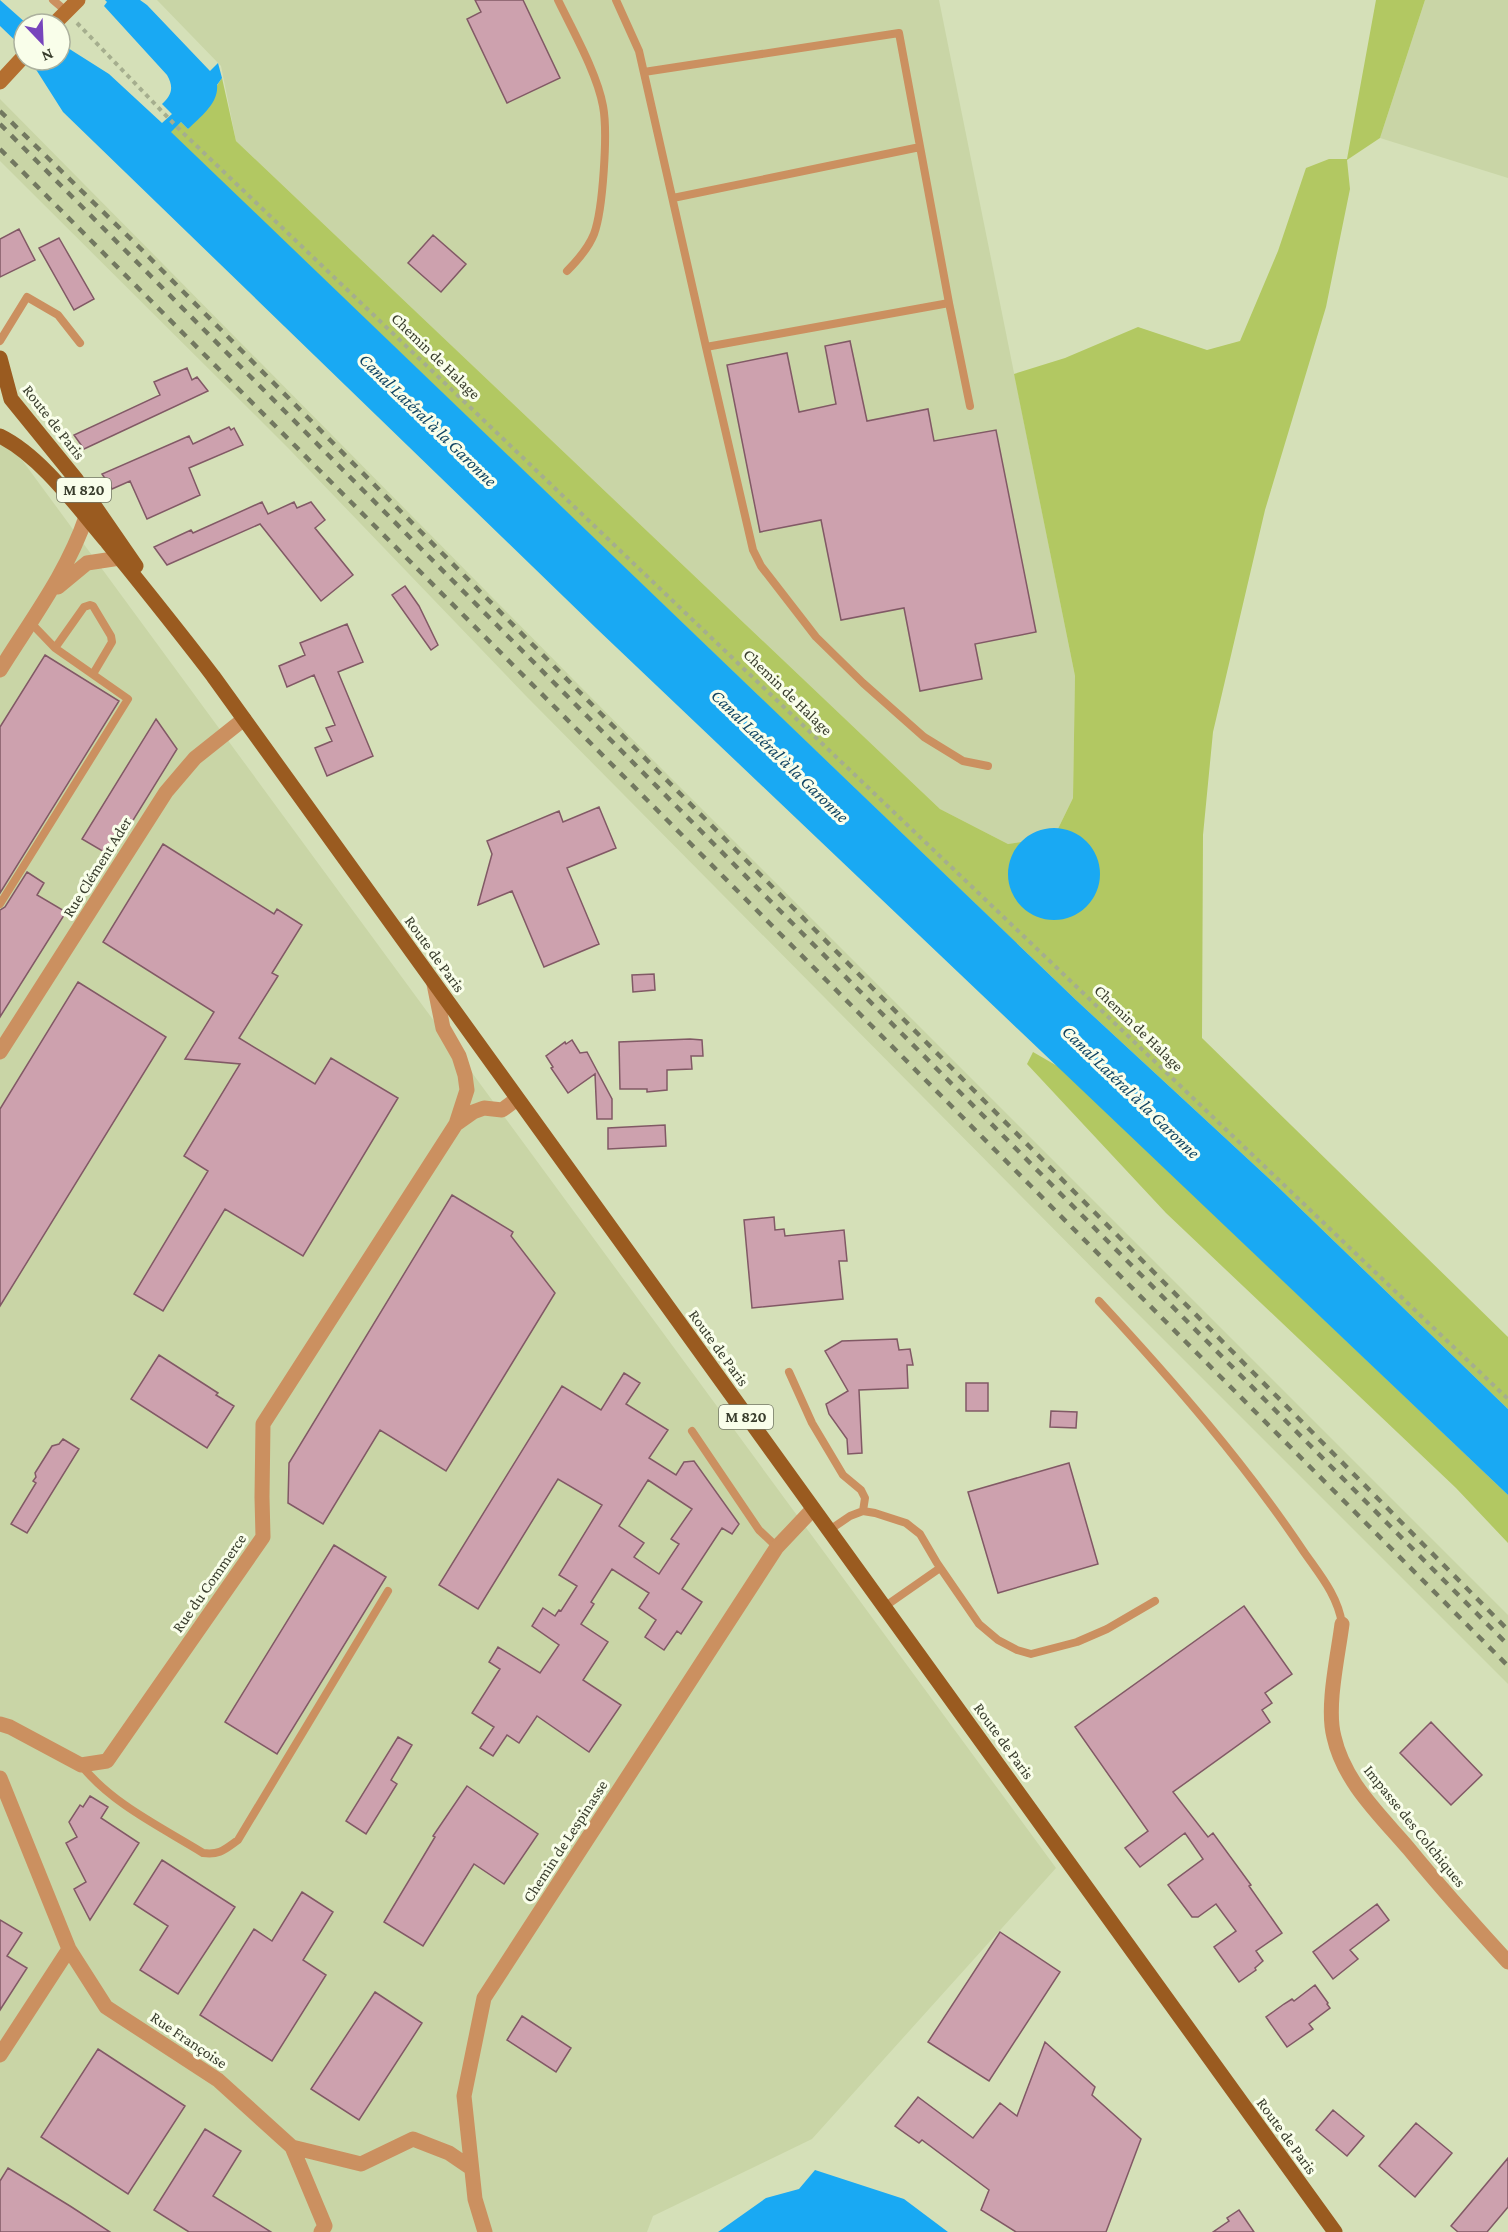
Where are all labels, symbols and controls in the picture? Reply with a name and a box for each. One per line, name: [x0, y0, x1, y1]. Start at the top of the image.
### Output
north arrow: [12, 12, 72, 72]
text: N: [39, 45, 56, 65]
street label: Chemin de Halage: [388, 309, 484, 403]
water label: Canal Latéral à la Garonne: [355, 349, 501, 491]
street label: Route de Paris: [20, 381, 88, 463]
road number: M 820: [57, 478, 111, 502]
street label: Chemin de Halage: [740, 645, 836, 739]
water label: Canal Latéral à la Garonne: [707, 685, 853, 827]
street label: Rue Clément Ader: [59, 814, 135, 920]
street label: Route de Paris: [402, 913, 468, 995]
street label: Chemin de Halage: [1091, 981, 1187, 1075]
water label: Canal Latéral à la Garonne: [1058, 1021, 1204, 1163]
street label: Route de Paris: [686, 1307, 752, 1389]
road number: M 820: [719, 1405, 773, 1429]
street label: Rue du Commerce: [169, 1531, 249, 1635]
street label: Route de Paris: [971, 1700, 1037, 1782]
street label: Impasse des Colchiques: [1360, 1762, 1469, 1891]
street label: Chemin de Lespinasse: [519, 1777, 612, 1906]
street label: Rue Françoise: [147, 2008, 230, 2073]
street label: Route de Paris: [1254, 2095, 1320, 2177]

